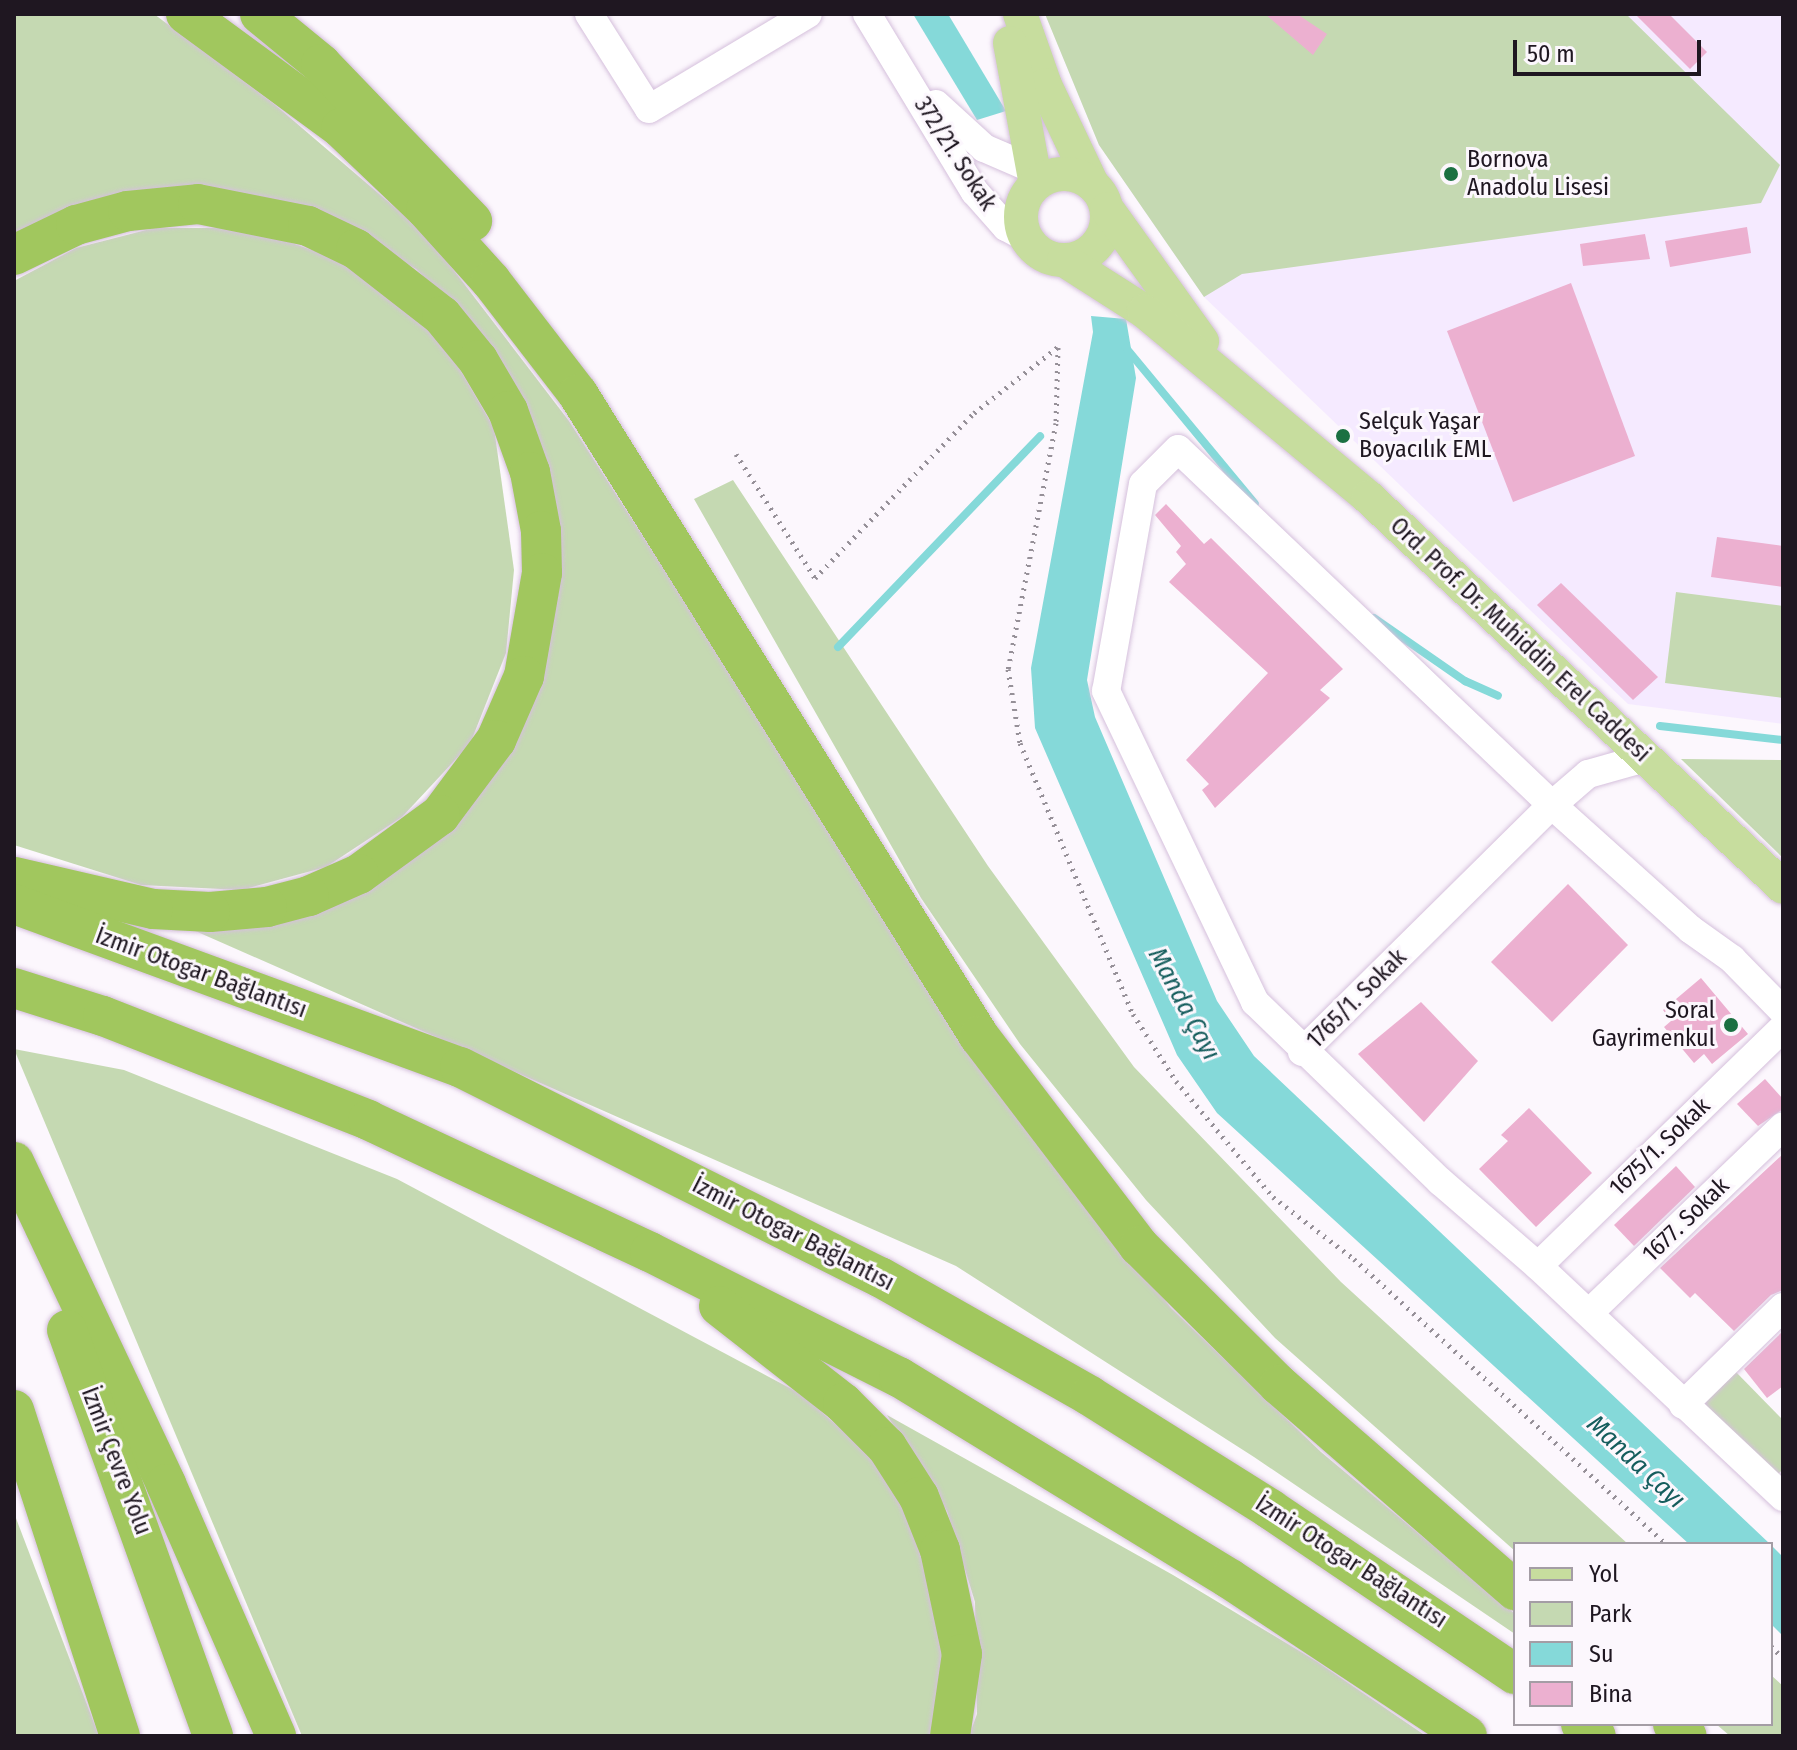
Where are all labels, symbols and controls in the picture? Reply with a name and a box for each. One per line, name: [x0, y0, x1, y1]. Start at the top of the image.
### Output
scale bar: [1517, 24, 1705, 74]
text: 50 m: [1527, 40, 1575, 68]
street label: 372/21. Sokak: [908, 92, 1002, 216]
place label: Bornova Anadolu Lisesi: [1467, 146, 1609, 202]
marker: Bornova Anadolu Lisesi: [1442, 165, 1460, 183]
place label: Selçuk Yaşar Boyacılık EML: [1359, 408, 1491, 464]
marker: Selçuk Yaşar Boyacılık EML: [1334, 427, 1352, 445]
street label: Ord. Prof. Dr. Muhiddin Erel Caddesi: [1384, 512, 1656, 768]
street label: İzmir Otogar Bağlantısı: [91, 921, 311, 1025]
water label: Manda Çayı: [1141, 942, 1227, 1066]
street label: 1765/1. Sokak: [1301, 943, 1413, 1055]
place label: Soral Gayrimenkul: [1592, 997, 1715, 1053]
marker: Soral Gayrimenkul: [1722, 1016, 1740, 1034]
street label: 1675/1. Sokak: [1604, 1092, 1716, 1202]
street label: İzmir Otogar Bağlantısı: [687, 1171, 899, 1297]
street label: 1677. Sokak: [1637, 1172, 1735, 1268]
street label: İzmir Çevre Yolu: [75, 1383, 157, 1539]
water label: Manda Çayı: [1580, 1409, 1692, 1515]
street label: İzmir Otogar Bağlantısı: [1250, 1489, 1452, 1635]
legend: [1513, 1542, 1773, 1726]
text: Yol: [1589, 1560, 1619, 1588]
text: Park: [1589, 1600, 1632, 1628]
text: Su: [1589, 1640, 1613, 1668]
text: Bina: [1589, 1680, 1633, 1708]

